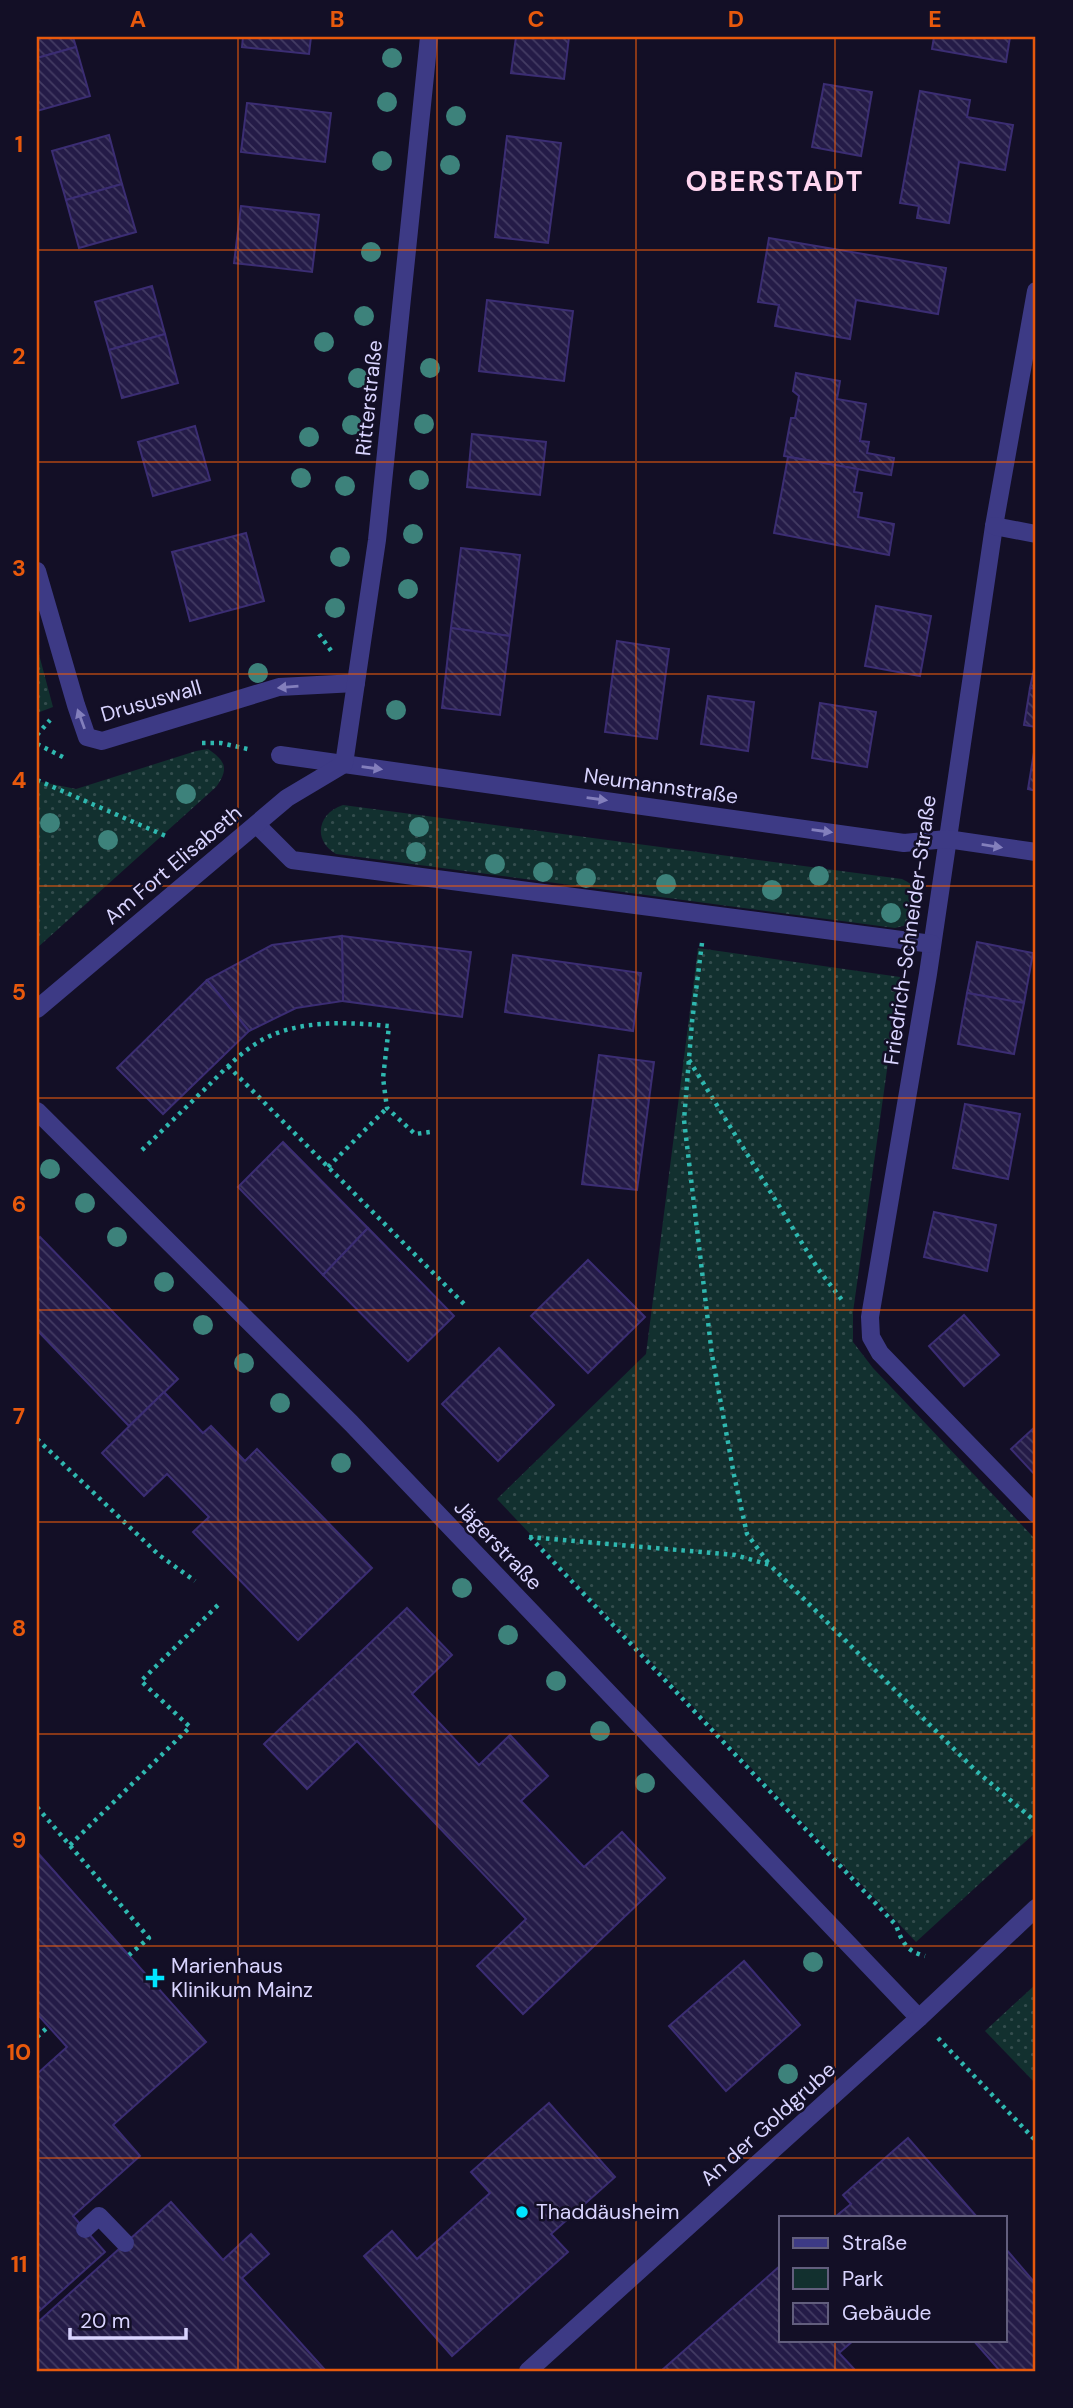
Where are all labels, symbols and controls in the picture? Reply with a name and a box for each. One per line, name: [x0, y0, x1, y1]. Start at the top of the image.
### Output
text: A: [130, 4, 146, 34]
text: B: [330, 4, 344, 34]
text: C: [528, 4, 544, 34]
text: D: [728, 4, 744, 34]
text: E: [928, 4, 942, 34]
text: 1: [15, 129, 23, 159]
district label: OBERSTADT: [686, 163, 864, 200]
street label: Ritterstraße: [349, 339, 389, 457]
text: 2: [12, 341, 26, 371]
text: 3: [12, 553, 26, 583]
street label: Drususwall: [97, 673, 205, 729]
one-way arrow: [277, 682, 299, 693]
one-way arrow: [75, 709, 86, 730]
street label: Neumannstraße: [582, 761, 740, 811]
one-way arrow: [361, 762, 383, 773]
text: 4: [12, 765, 27, 795]
street label: Friedrich-Schneider-Straße: [877, 793, 943, 1067]
one-way arrow: [586, 794, 608, 805]
street label: Am Fort Elisabeth: [98, 799, 248, 931]
one-way arrow: [812, 826, 834, 837]
one-way arrow: [981, 840, 1003, 851]
text: 5: [12, 977, 26, 1007]
text: 6: [12, 1189, 26, 1219]
text: 7: [13, 1401, 25, 1431]
street label: Jägerstraße: [448, 1494, 548, 1596]
text: 8: [12, 1613, 26, 1643]
text: 9: [12, 1825, 26, 1855]
place label: Marienhaus Klinikum Mainz: [171, 1952, 313, 2004]
marker: Marienhaus Klinikum Mainz: [145, 1968, 165, 1988]
text: 10: [7, 2037, 31, 2067]
street label: An der Goldgrube: [694, 2056, 842, 2192]
place label: Thaddäusheim: [536, 2198, 679, 2226]
marker: Thaddäusheim: [514, 2204, 530, 2220]
legend: [779, 2216, 1006, 2342]
text: Straße: [842, 2229, 907, 2257]
text: 11: [11, 2249, 27, 2279]
text: Park: [842, 2265, 884, 2293]
scale bar: [70, 2296, 186, 2340]
text: Gebäude: [842, 2299, 932, 2327]
text: 20 m: [80, 2307, 131, 2335]

